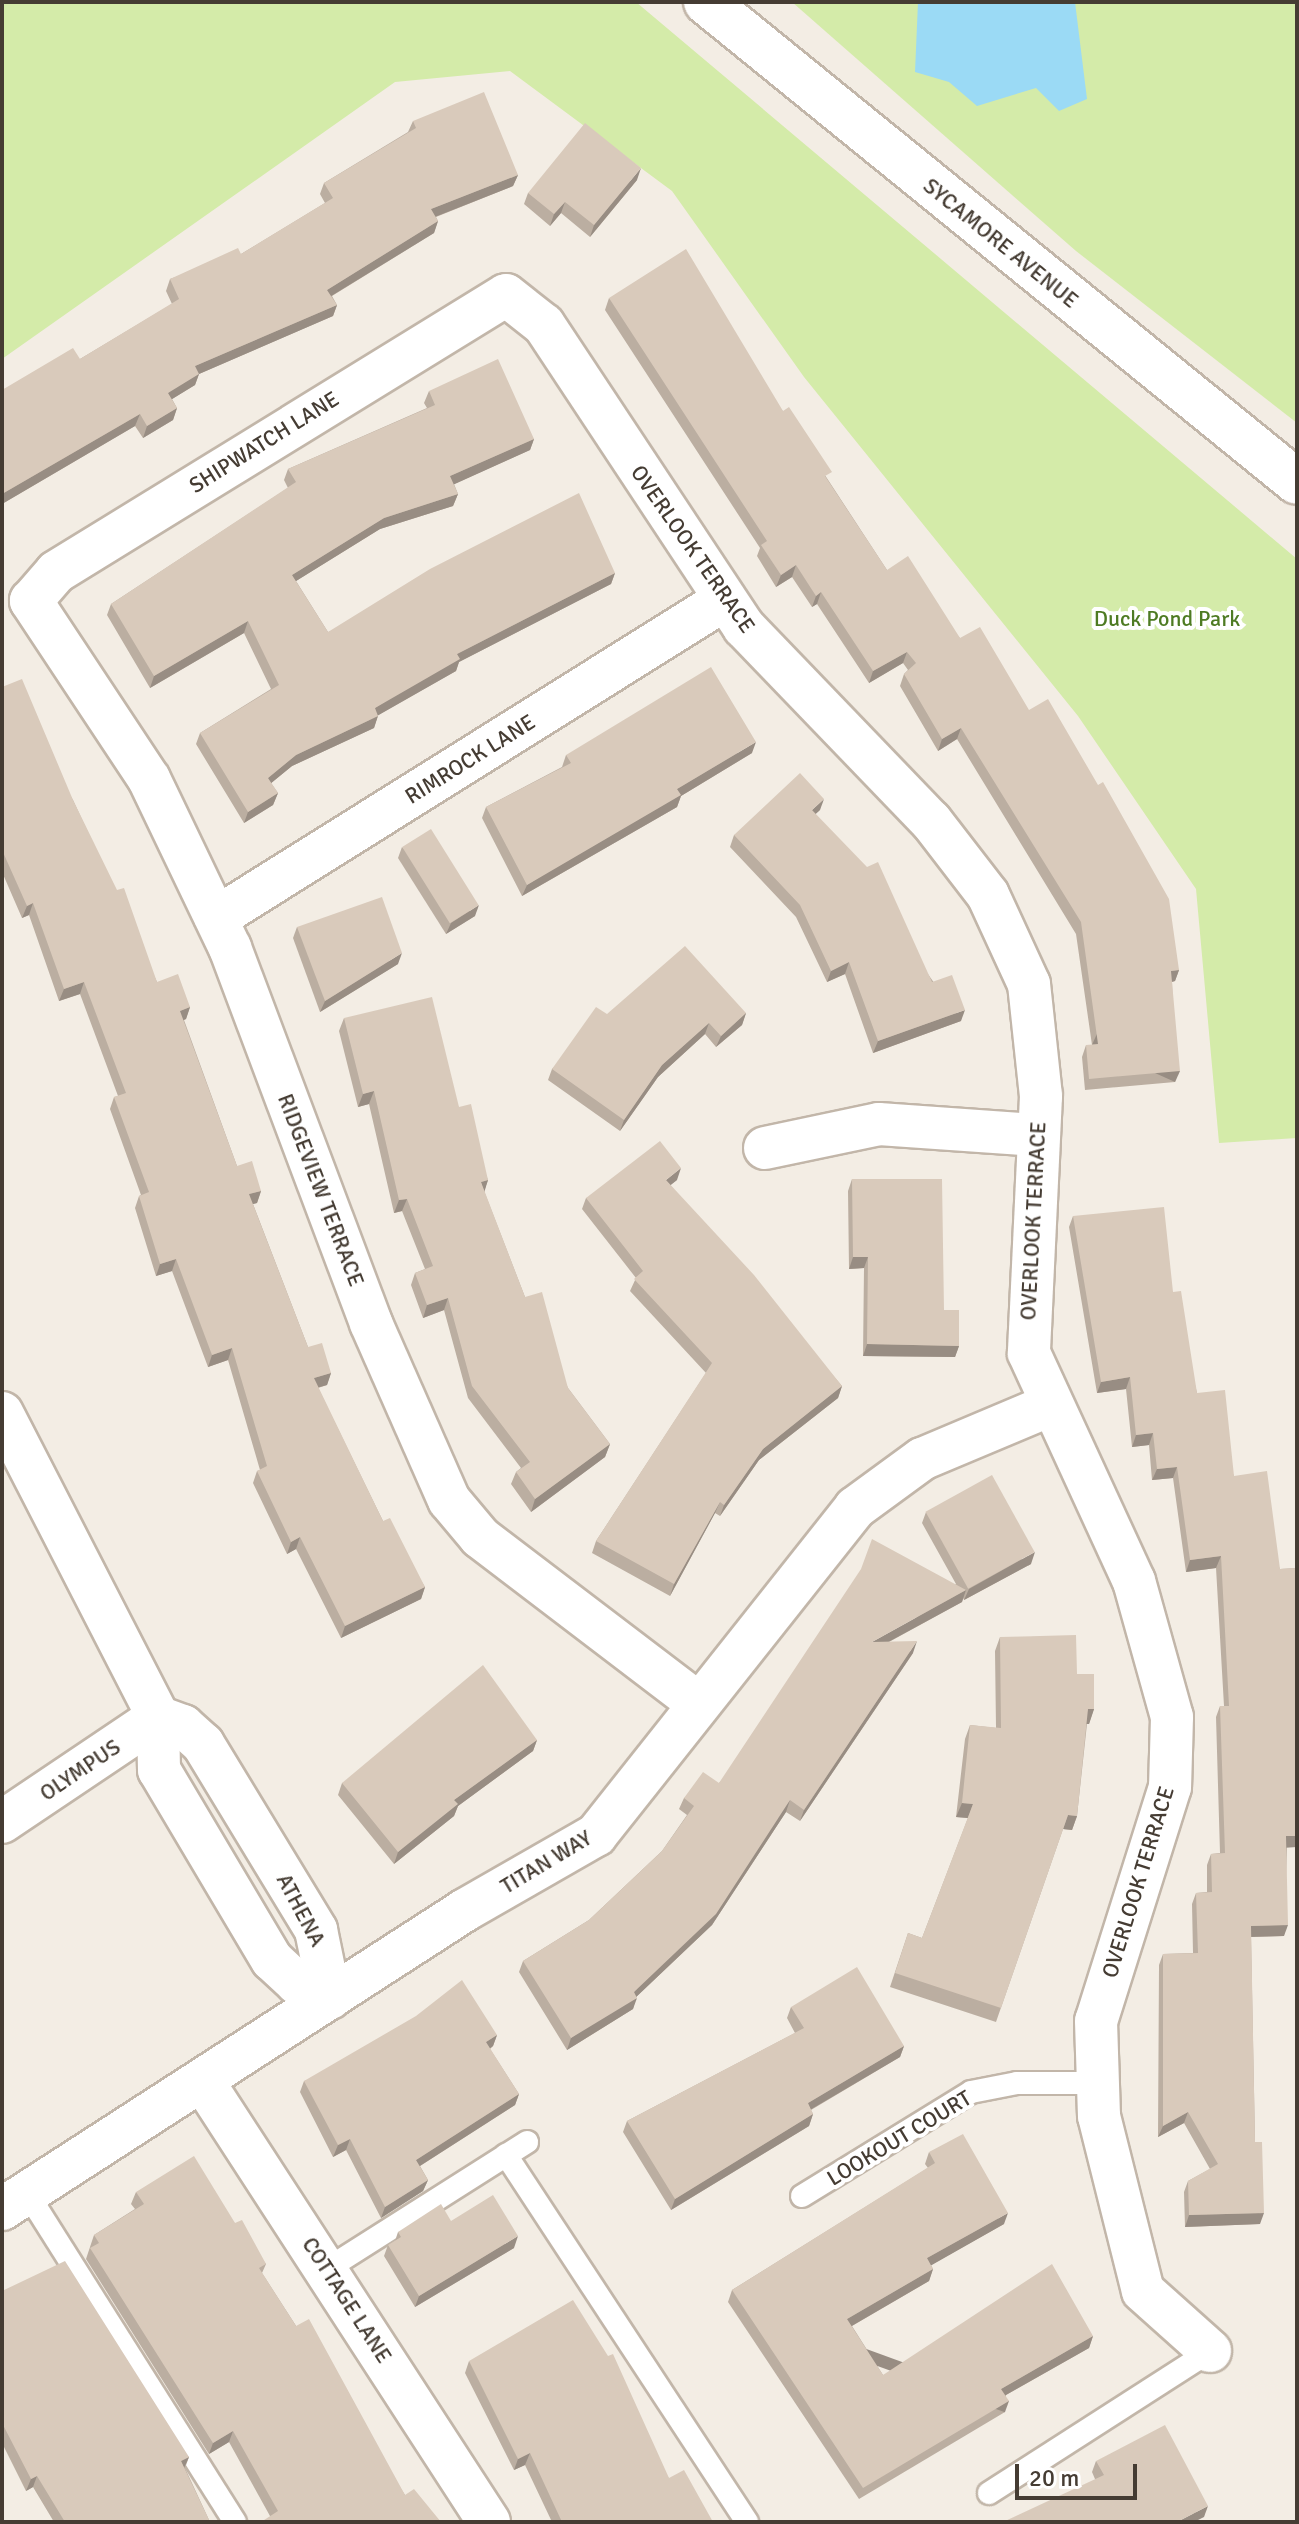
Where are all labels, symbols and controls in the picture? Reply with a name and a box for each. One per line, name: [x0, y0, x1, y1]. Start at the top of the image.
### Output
street label: SYCAMORE AVENUE: [918, 172, 1084, 314]
street label: SHIPWATCH LANE: [184, 385, 344, 499]
street label: OVERLOOK TERRACE: [625, 460, 761, 638]
park label: Duck Pond Park: [1094, 606, 1240, 632]
street label: RIMROCK LANE: [400, 709, 540, 809]
street label: RIDGEVIEW TERRACE: [272, 1090, 370, 1290]
street label: OVERLOOK TERRACE: [1015, 1121, 1051, 1321]
street label: OLYMPUS: [35, 1733, 125, 1807]
street label: OVERLOOK TERRACE: [1096, 1783, 1180, 1981]
street label: TITAN WAY: [496, 1825, 596, 1899]
street label: ATHENA: [271, 1869, 331, 1951]
street label: LOOKOUT COURT: [822, 2085, 976, 2191]
street label: COTTAGE LANE: [297, 2232, 397, 2368]
scale bar: [1019, 2448, 1141, 2498]
text: 20 m: [1029, 2463, 1079, 2493]

